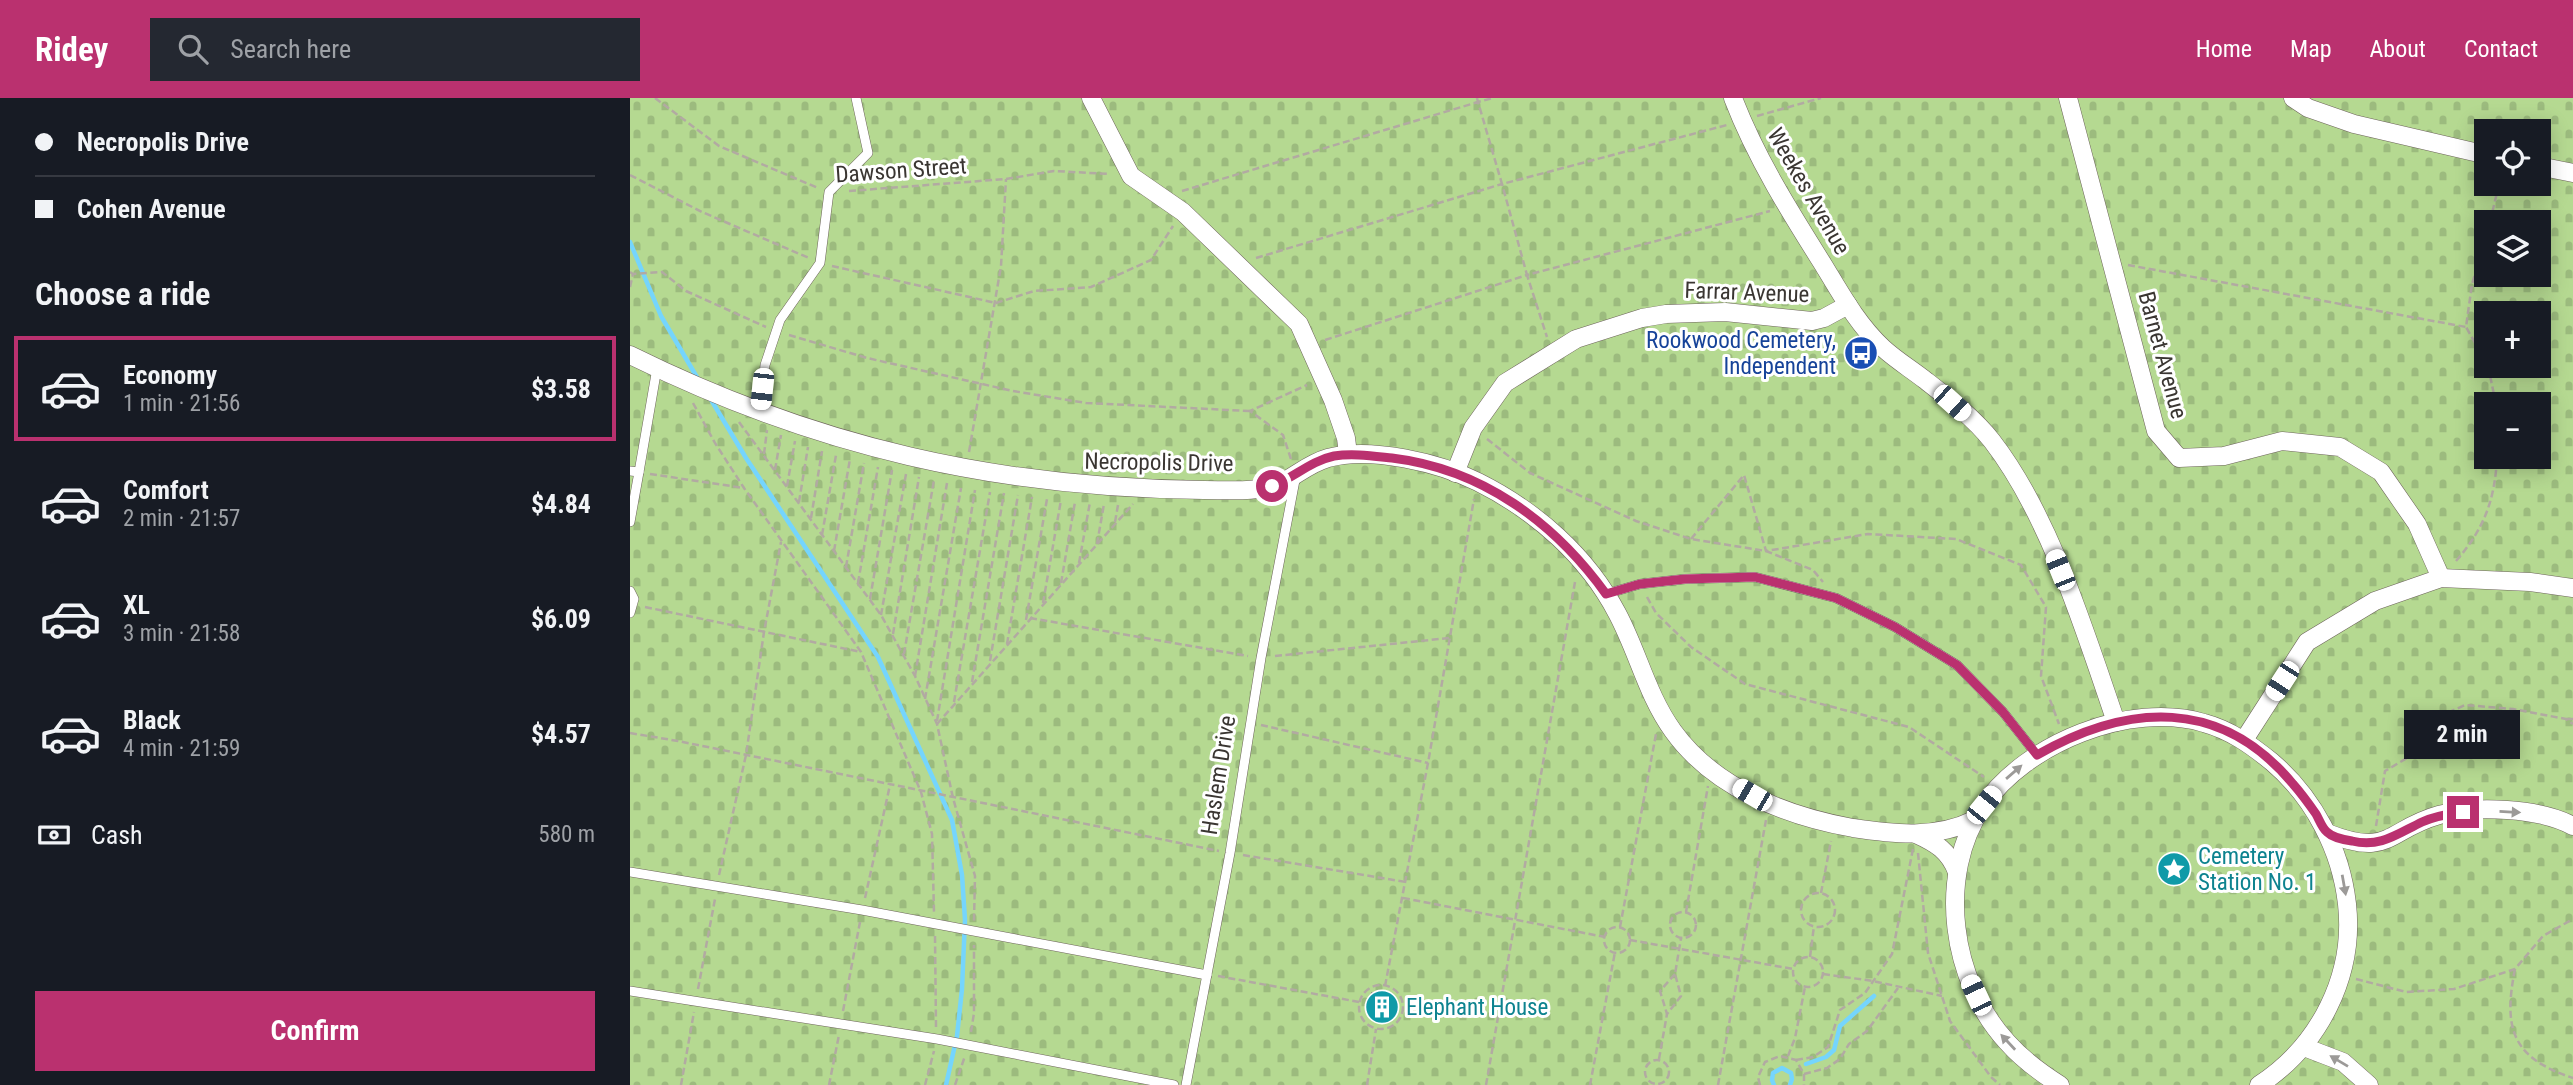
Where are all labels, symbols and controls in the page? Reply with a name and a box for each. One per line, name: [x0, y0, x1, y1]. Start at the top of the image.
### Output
search box: [150, 18, 640, 81]
text: Ridey: [35, 30, 108, 69]
icon: search: [174, 30, 212, 68]
text: Search here: [230, 34, 351, 64]
text: Home: [2196, 35, 2252, 63]
text: Map: [2290, 35, 2332, 63]
text: About: [2370, 35, 2426, 63]
text: Contact: [2464, 35, 2538, 63]
map controls: [2474, 119, 2551, 469]
button: locate: [2474, 119, 2551, 196]
street label: Weekes Avenue: [1761, 123, 1856, 259]
text: Necropolis Drive: [77, 127, 249, 157]
street label: Dawson Street: [835, 152, 968, 189]
text: Cohen Avenue: [77, 194, 226, 224]
button: layers: [2474, 210, 2551, 287]
text: Choose a ride: [35, 275, 210, 313]
street label: Farrar Avenue: [1684, 277, 1810, 308]
street label: Barnet Avenue: [2133, 288, 2192, 422]
button: +: [2474, 301, 2551, 378]
place label: Rookwood Cemetery, Independent: [1646, 327, 1836, 380]
bus stop icon: Rookwood Cemetery, Independent: [1842, 334, 1880, 372]
icon: car: [39, 357, 102, 420]
text: Economy: [123, 360, 217, 390]
car: [750, 367, 775, 411]
text: $3.58: [531, 374, 591, 404]
car: [1930, 381, 1975, 425]
text: 1 min · 21:56: [123, 390, 240, 417]
button: −: [2474, 392, 2551, 469]
street label: Necropolis Drive: [1084, 448, 1234, 477]
route start: [1256, 470, 1288, 502]
icon: car: [39, 472, 102, 535]
text: Comfort: [123, 475, 209, 505]
text: $4.84: [531, 489, 591, 519]
text: 2 min · 21:57: [123, 505, 240, 532]
car: [2043, 547, 2078, 593]
icon: car: [39, 587, 102, 650]
text: XL: [123, 590, 150, 620]
text: $6.09: [531, 604, 591, 634]
text: 3 min · 21:58: [123, 620, 240, 647]
car: [2262, 658, 2303, 704]
icon: car: [39, 702, 102, 765]
text: Black: [123, 705, 181, 735]
callout: 2 min: [2405, 710, 2521, 760]
street label: Haslem Drive: [1196, 714, 1241, 837]
text: $4.57: [531, 719, 591, 749]
text: 2 min: [2436, 721, 2488, 748]
text: 4 min · 21:59: [123, 735, 240, 762]
one-way arrow: [2005, 764, 2023, 780]
car: [1729, 775, 1776, 815]
car: [1963, 782, 2006, 828]
route end: [2447, 796, 2479, 828]
one-way arrow: [2499, 806, 2521, 817]
icon: cash: [35, 816, 73, 854]
text: Cash: [91, 820, 143, 850]
text: 580 m: [538, 821, 595, 848]
place label: Cemetery Station No. 1: [2198, 843, 2316, 896]
place icon: Cemetery Station No. 1: [2155, 850, 2193, 888]
one-way arrow: [2338, 874, 2349, 896]
car: [1958, 972, 1995, 1018]
building icon: Elephant House: [1363, 988, 1401, 1026]
button: Confirm: [35, 991, 595, 1071]
place label: Elephant House: [1406, 994, 1548, 1021]
one-way arrow: [2000, 1033, 2016, 1051]
one-way arrow: [2330, 1055, 2349, 1068]

